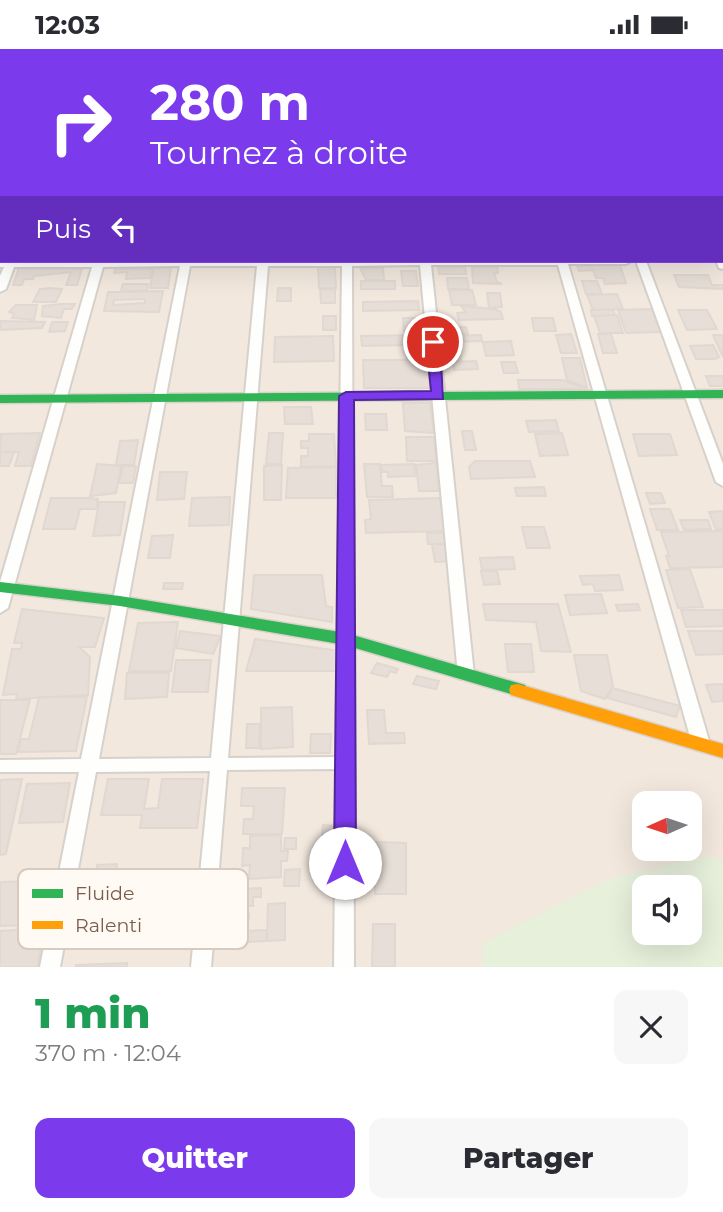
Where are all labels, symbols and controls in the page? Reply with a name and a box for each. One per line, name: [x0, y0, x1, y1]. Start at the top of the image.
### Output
text: 12:03: [35, 9, 100, 41]
text: 280 m: [150, 73, 310, 132]
icon: right: [35, 77, 126, 168]
text: Tournez à droite: [150, 133, 408, 172]
icon: left: [105, 210, 143, 248]
text: Puis: [35, 213, 91, 245]
pin: [403, 312, 463, 372]
icon: arrive: [414, 323, 452, 361]
north arrow: [632, 791, 702, 861]
map controls: [632, 791, 702, 945]
position arrow: [308, 826, 382, 900]
legend: [18, 869, 248, 949]
button: sound: [632, 875, 702, 945]
text: Fluide: [75, 882, 134, 905]
text: Ralenti: [75, 914, 142, 937]
text: 1 min: [35, 987, 151, 1039]
button: close: [614, 990, 688, 1064]
text: 370 m · 12:04: [35, 1039, 181, 1067]
button: Quitter: [35, 1118, 355, 1198]
button: Partager: [369, 1118, 688, 1198]

